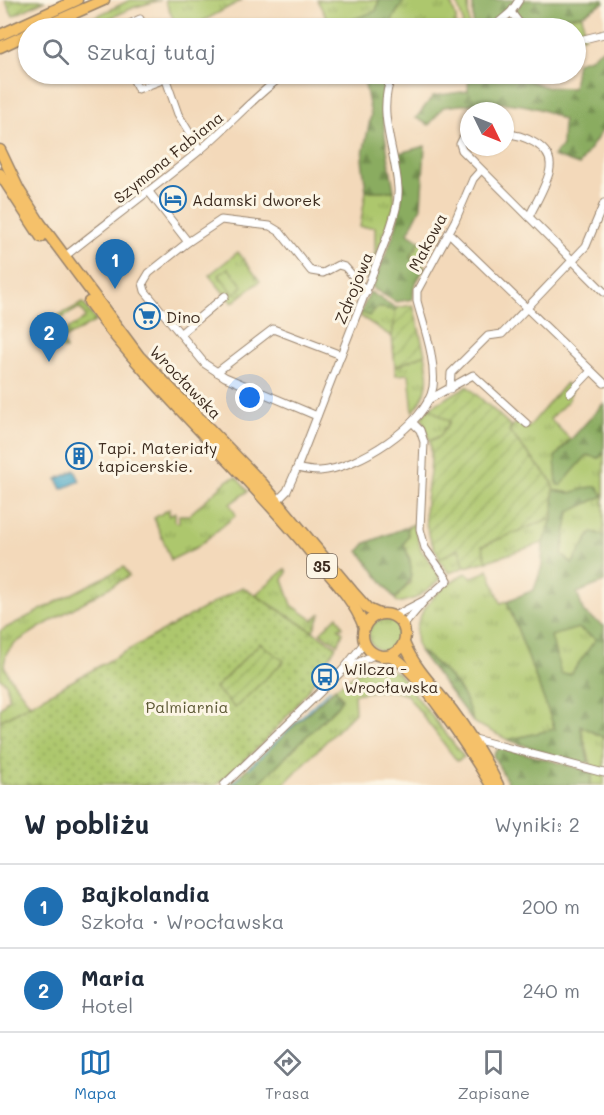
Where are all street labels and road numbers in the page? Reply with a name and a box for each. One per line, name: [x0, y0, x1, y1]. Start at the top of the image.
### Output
street label: Szymona Fabiana: [109, 106, 227, 208]
street label: Makowa: [403, 209, 451, 275]
street label: Zdrojowa: [329, 249, 377, 327]
street label: Wrocławska: [146, 341, 226, 423]
road number: 35: [307, 554, 337, 578]

